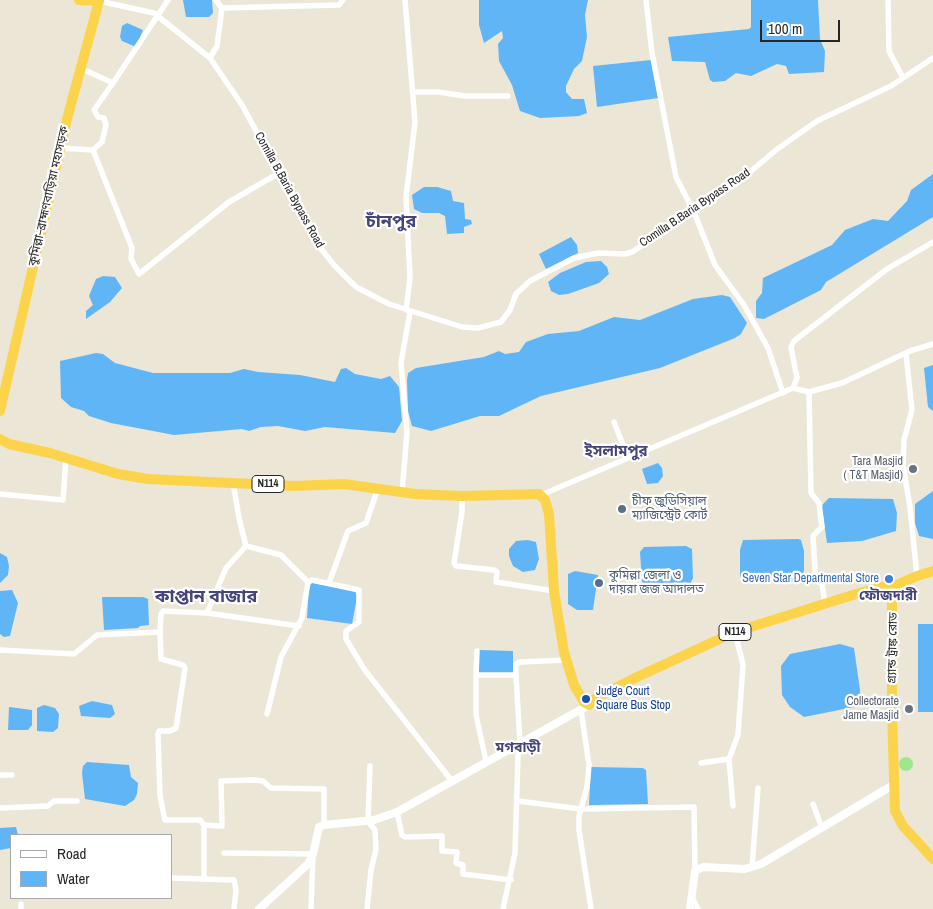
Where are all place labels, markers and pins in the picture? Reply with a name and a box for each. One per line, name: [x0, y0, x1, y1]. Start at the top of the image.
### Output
place label: Tara Masjid ( T&T Masjid): [843, 455, 903, 483]
marker: Tara Masjid ( T&T Masjid): [907, 463, 919, 475]
place label: চীফ জুডিসিয়াল ম্যাজিস্ট্রেট কোর্ট: [632, 495, 707, 523]
marker: চীফ জুডিসিয়াল ম্যাজিস্ট্রেট কোর্ট: [616, 503, 628, 515]
place label: কুমিল্লা জেলা ও দায়রা জজ আদালত: [609, 569, 704, 597]
place label: Seven Star Departmental Store: [742, 572, 879, 586]
marker: Seven Star Departmental Store: [883, 573, 895, 585]
marker: কুমিল্লা জেলা ও দায়রা জজ আদালত: [593, 577, 605, 589]
place label: Judge Court Square Bus Stop: [596, 685, 670, 713]
marker: Judge Court Square Bus Stop: [580, 693, 592, 705]
place label: Collectorate Jame Masjid: [843, 695, 899, 723]
marker: Collectorate Jame Masjid: [903, 703, 915, 715]

